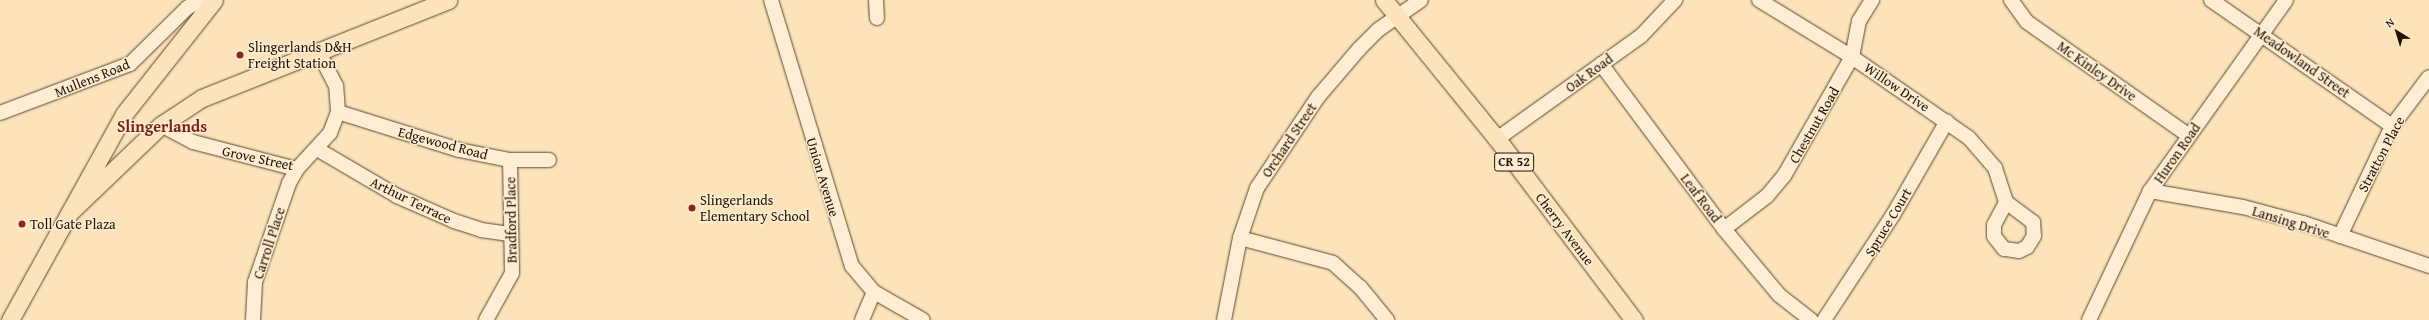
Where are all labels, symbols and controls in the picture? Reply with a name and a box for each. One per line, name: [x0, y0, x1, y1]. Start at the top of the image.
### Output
north arrow: [2377, 12, 2417, 52]
text: N: [2382, 14, 2397, 31]
street label: Meadowland Street: [2251, 23, 2353, 101]
street label: Mc Kinley Drive: [2054, 38, 2140, 104]
place label: Slingerlands D&H Freight Station: [248, 39, 352, 72]
marker: Slingerlands D&H Freight Station: [235, 50, 245, 60]
street label: Oak Road: [1562, 50, 1616, 96]
street label: Mullens Road: [52, 55, 132, 101]
street label: Willow Drive: [1861, 59, 1933, 115]
street label: Chestnut Road: [1785, 84, 1843, 166]
street label: Orchard Street: [1258, 100, 1320, 180]
street label: Stratton Place: [2354, 113, 2408, 195]
district label: Slingerlands: [117, 116, 207, 136]
street label: Huron Road: [2150, 120, 2204, 186]
street label: Edgewood Road: [396, 123, 490, 163]
street label: Union Avenue: [803, 135, 843, 219]
street label: Grove Street: [221, 142, 295, 174]
road number: CR 52: [1494, 151, 1534, 173]
street label: Leaf Road: [1677, 170, 1725, 226]
street label: Arthur Terrace: [368, 173, 454, 227]
street label: Bradford Place: [502, 177, 520, 263]
street label: Spruce Court: [1861, 185, 1915, 259]
street label: Cherry Avenue: [1532, 189, 1598, 269]
place label: Slingerlands Elementary School: [700, 192, 810, 224]
street label: Lansing Drive: [2250, 202, 2332, 242]
marker: Slingerlands Elementary School: [687, 203, 697, 213]
street label: Carroll Place: [250, 205, 288, 281]
place label: Toll Gate Plaza: [30, 216, 116, 232]
marker: Toll Gate Plaza: [17, 219, 27, 229]

